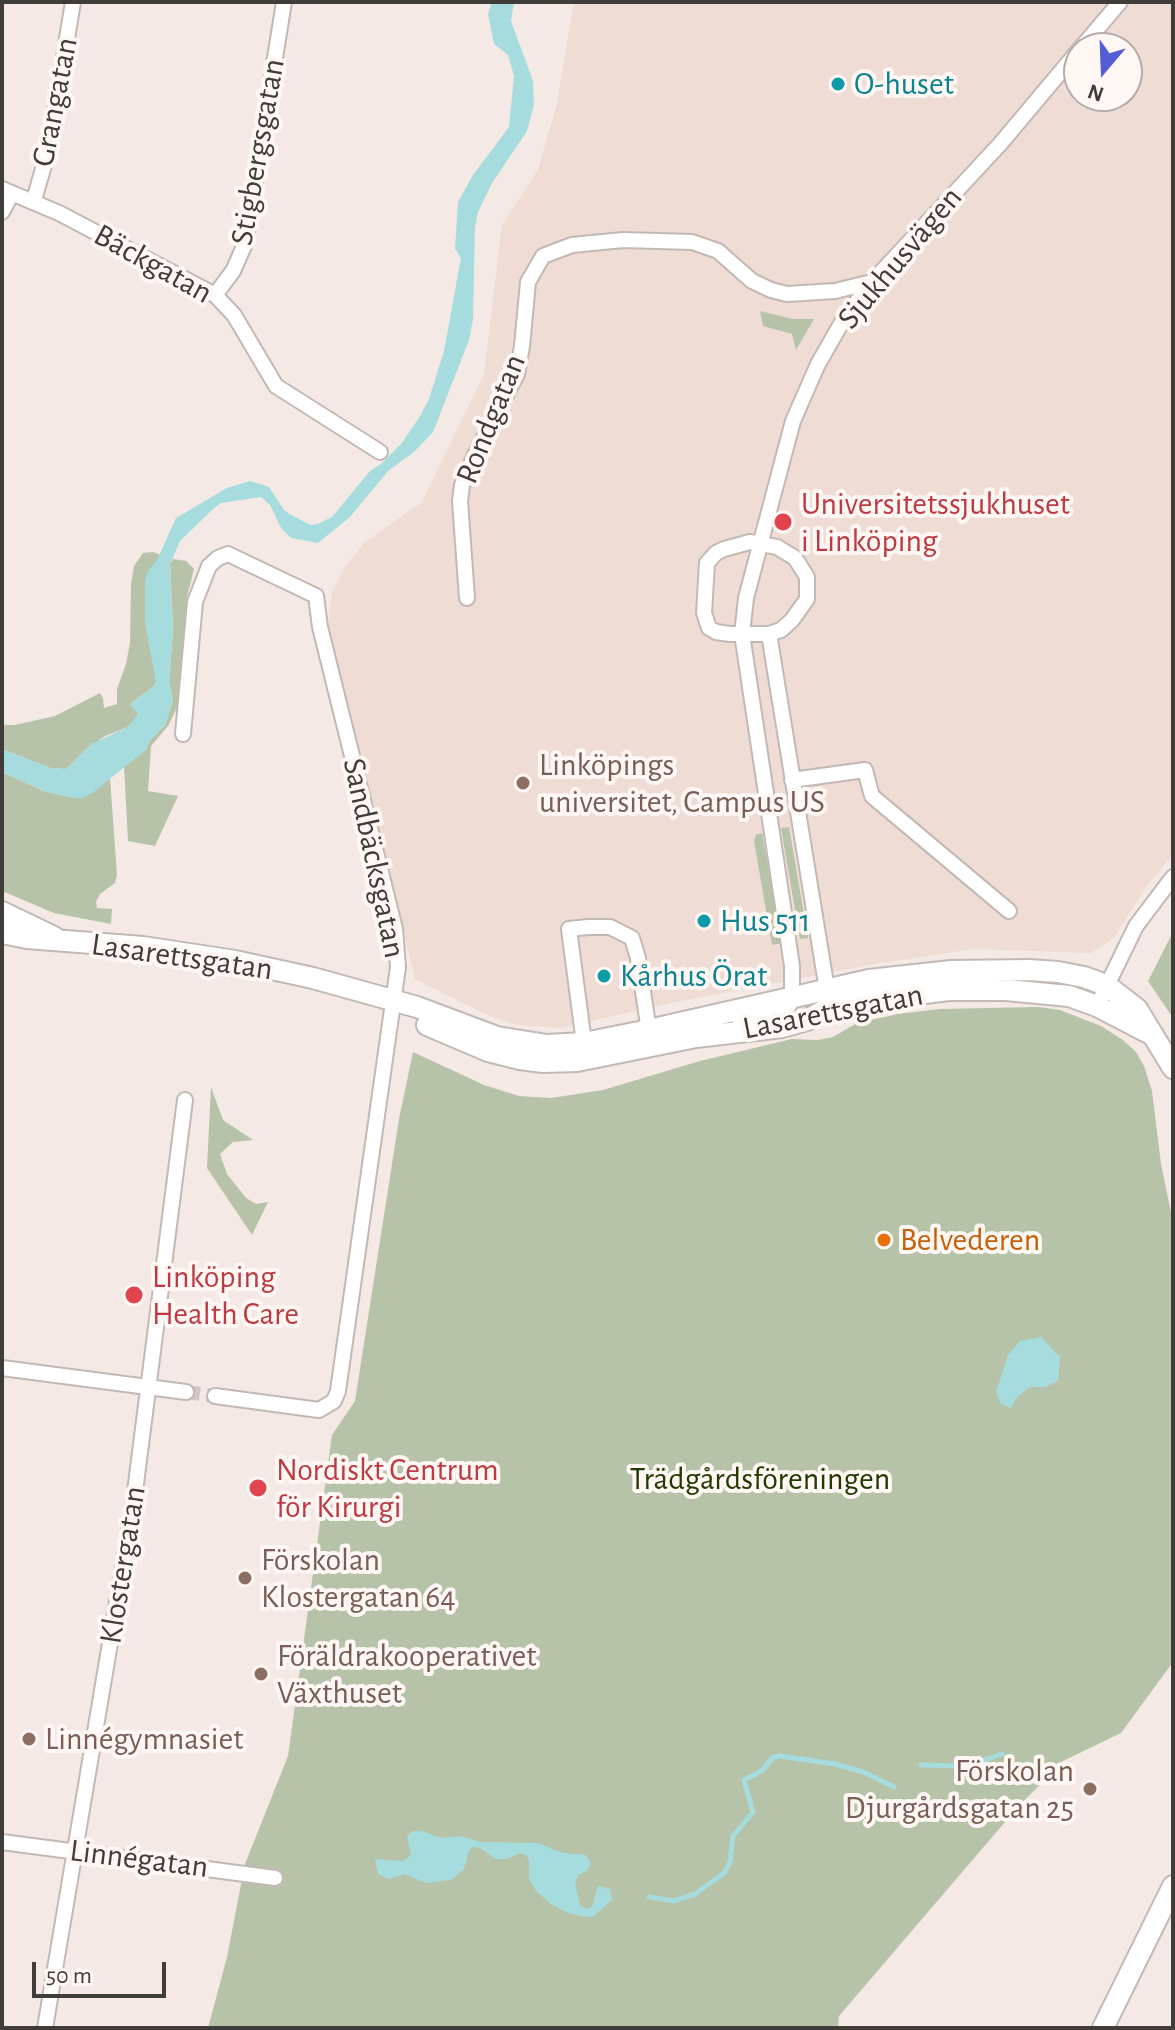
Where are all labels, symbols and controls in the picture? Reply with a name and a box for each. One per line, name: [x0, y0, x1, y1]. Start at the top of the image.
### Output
north arrow: [1063, 32, 1143, 112]
street label: Grangatan: [24, 34, 86, 170]
street label: Stigbergsgatan: [223, 56, 293, 248]
place label: O-huset: [854, 65, 954, 103]
marker: O-huset: [829, 75, 847, 93]
text: N: [1085, 80, 1107, 106]
street label: Sjukhusvägen: [829, 179, 971, 337]
street label: Bäckgatan: [87, 216, 219, 312]
street label: Rondgatan: [448, 349, 534, 489]
place label: Universitetssjukhuset i Linköping: [801, 485, 1070, 560]
marker: Universitetssjukhuset i Linköping: [772, 511, 794, 533]
place label: Linköpings universitet, Campus US: [539, 746, 825, 821]
street label: Sandbäcksgatan: [334, 755, 414, 961]
marker: Linköpings universitet, Campus US: [514, 774, 532, 792]
place label: Hus 511: [720, 902, 810, 940]
marker: Hus 511: [695, 912, 713, 930]
street label: Lasarettsgatan: [89, 925, 275, 989]
place label: Kårhus Örat: [620, 957, 767, 995]
marker: Kårhus Örat: [595, 967, 613, 985]
street label: Lasarettsgatan: [740, 976, 926, 1048]
place label: Belvederen: [900, 1221, 1040, 1259]
marker: Belvederen: [875, 1231, 893, 1249]
place label: Linköping Health Care: [152, 1258, 299, 1333]
marker: Linköping Health Care: [123, 1284, 145, 1306]
place label: Nordiskt Centrum för Kirurgi: [276, 1451, 499, 1526]
park label: Trädgårdsföreningen: [630, 1460, 890, 1498]
marker: Nordiskt Centrum för Kirurgi: [247, 1477, 269, 1499]
street label: Klostergatan: [92, 1484, 154, 1646]
place label: Förskolan Klostergatan 64: [261, 1541, 456, 1616]
marker: Förskolan Klostergatan 64: [236, 1569, 254, 1587]
place label: Föräldrakooperativet Växthuset: [277, 1637, 537, 1712]
marker: Föräldrakooperativet Växthuset: [252, 1665, 270, 1683]
place label: Linnégymnasiet: [45, 1720, 244, 1758]
marker: Linnégymnasiet: [20, 1730, 38, 1748]
place label: Förskolan Djurgårdsgatan 25: [845, 1752, 1074, 1827]
marker: Förskolan Djurgårdsgatan 25: [1081, 1780, 1099, 1798]
street label: Linnégatan: [68, 1831, 210, 1887]
scale bar: [36, 1946, 170, 1996]
text: 50 m: [46, 1964, 92, 1988]

